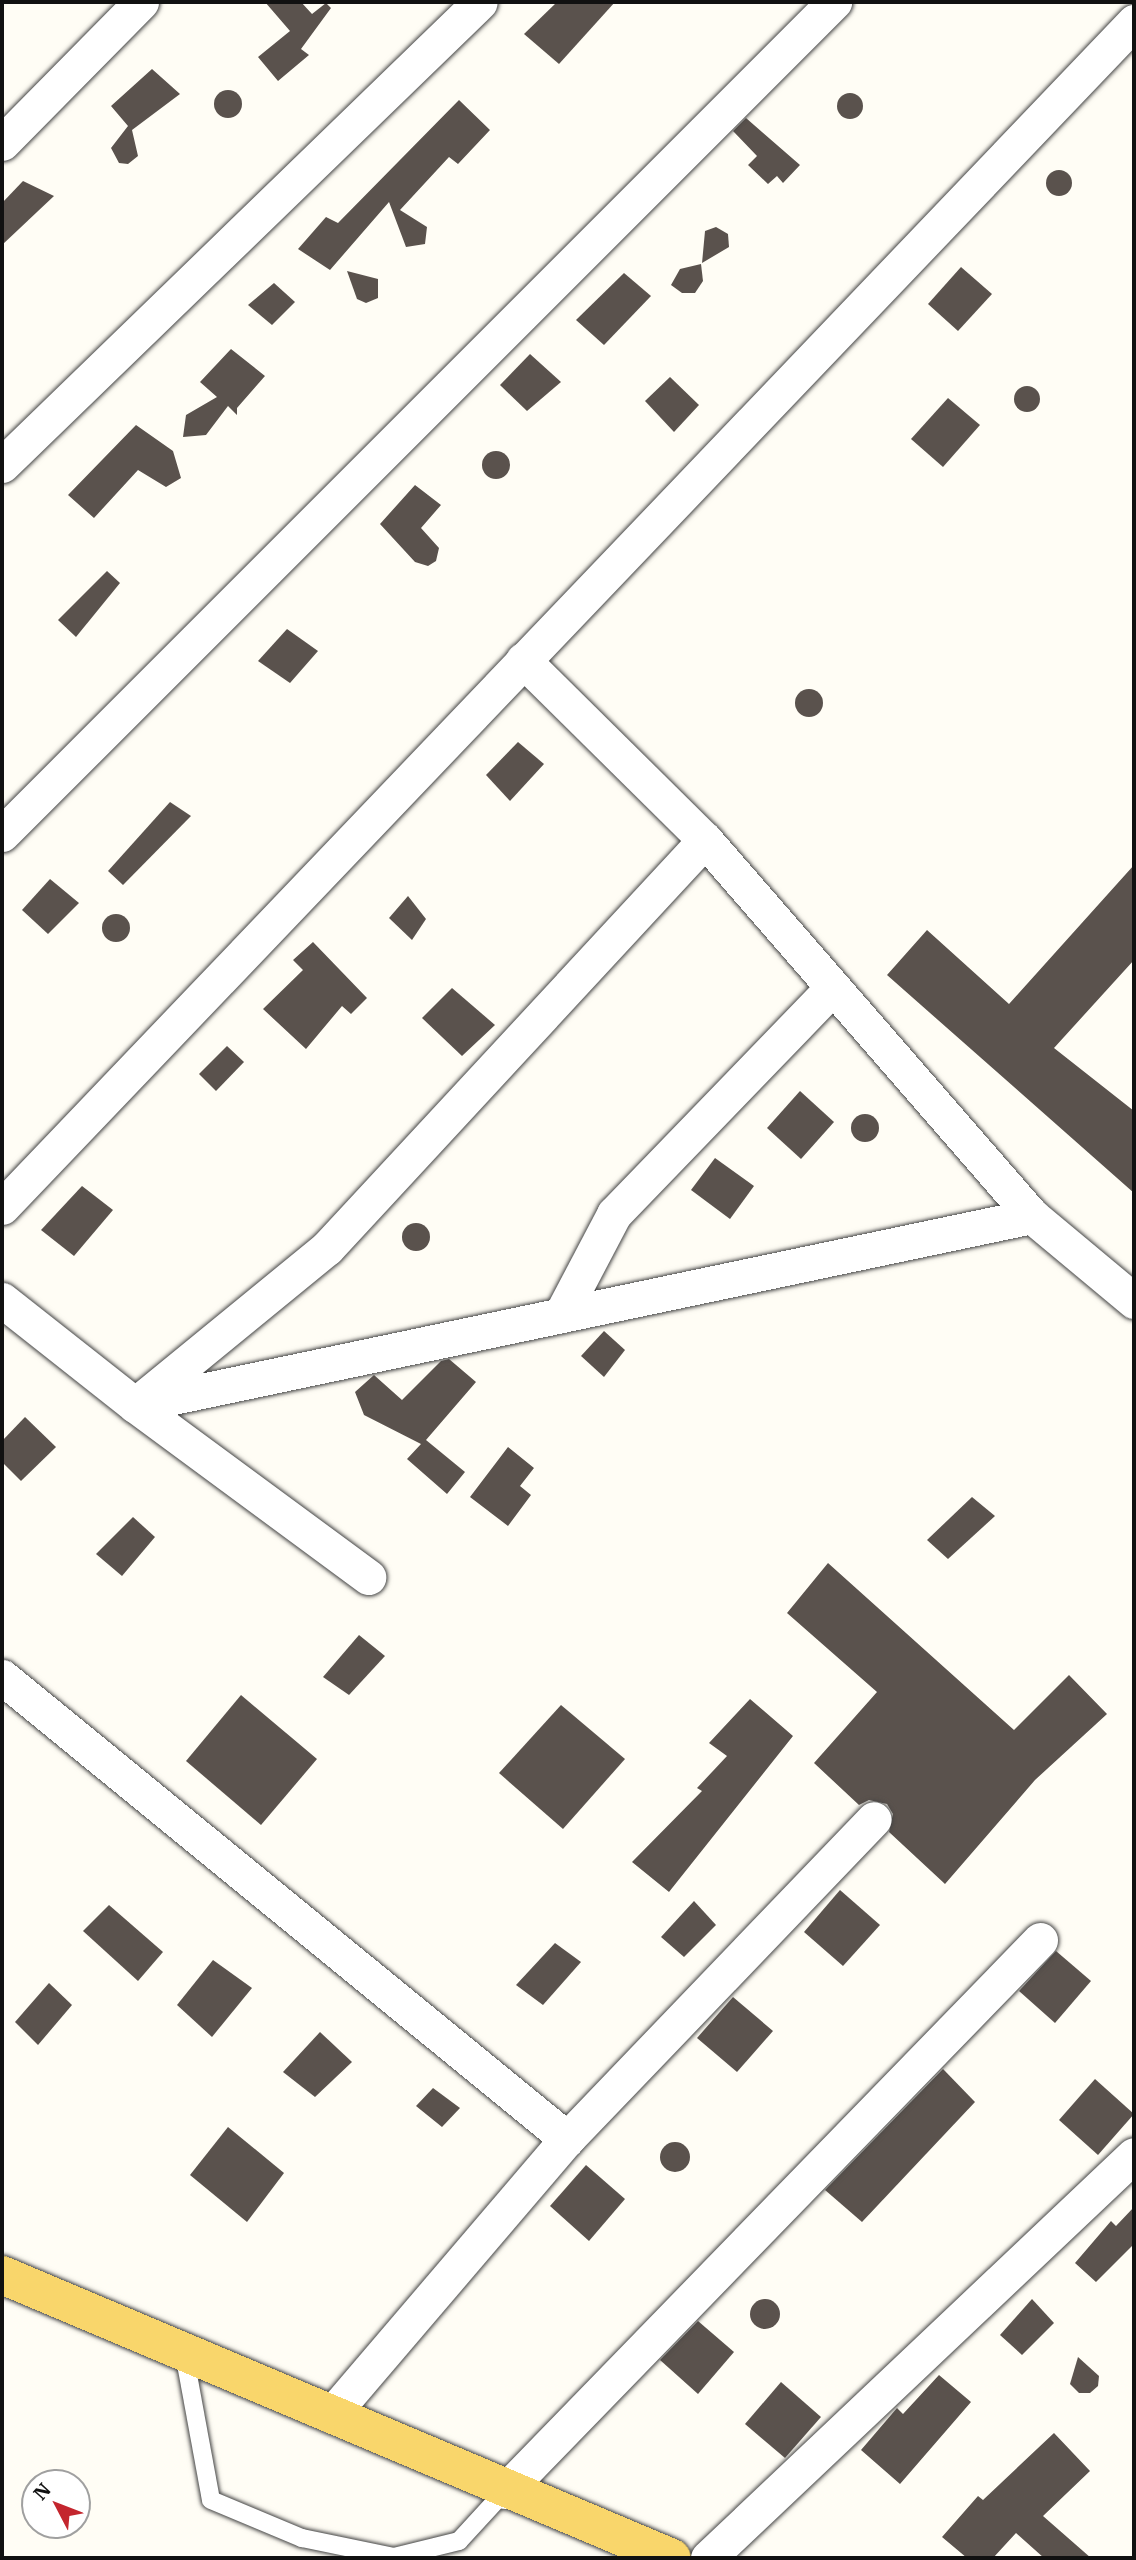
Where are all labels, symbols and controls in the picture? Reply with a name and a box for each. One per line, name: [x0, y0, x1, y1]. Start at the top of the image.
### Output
north arrow: [21, 2469, 91, 2539]
text: N: [28, 2478, 56, 2505]

